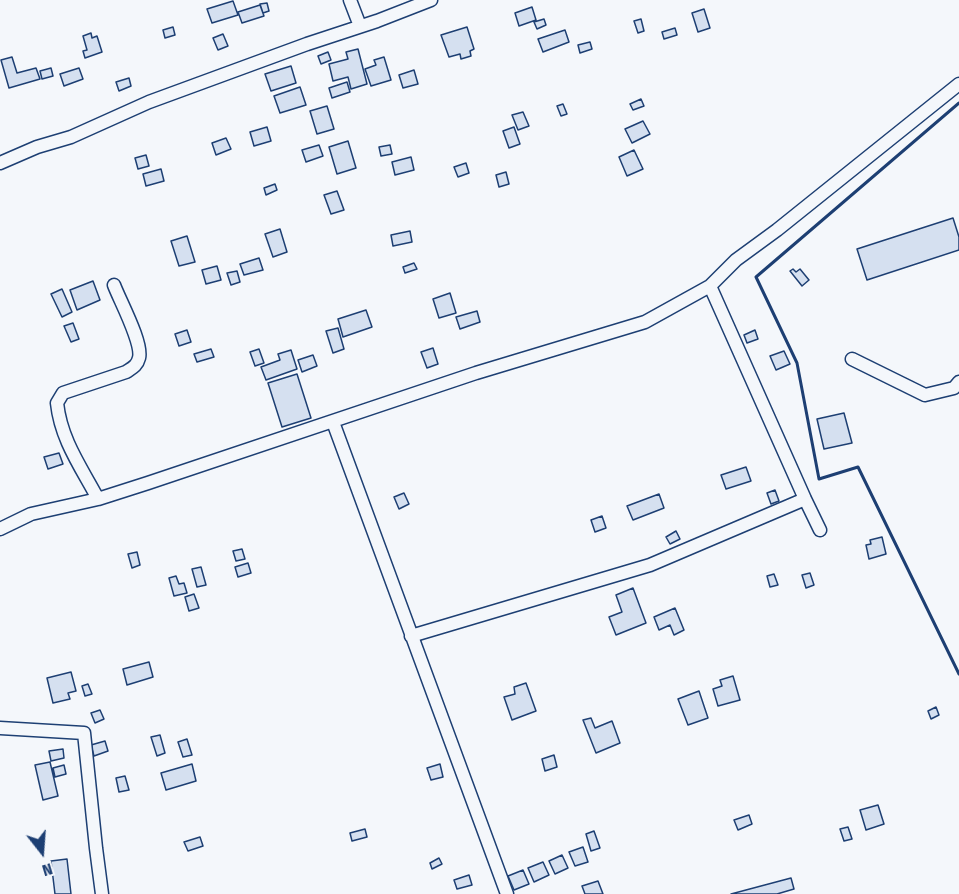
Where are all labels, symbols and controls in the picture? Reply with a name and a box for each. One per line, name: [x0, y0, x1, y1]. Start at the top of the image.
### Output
north arrow: [12, 822, 72, 882]
text: N: [40, 859, 55, 880]

